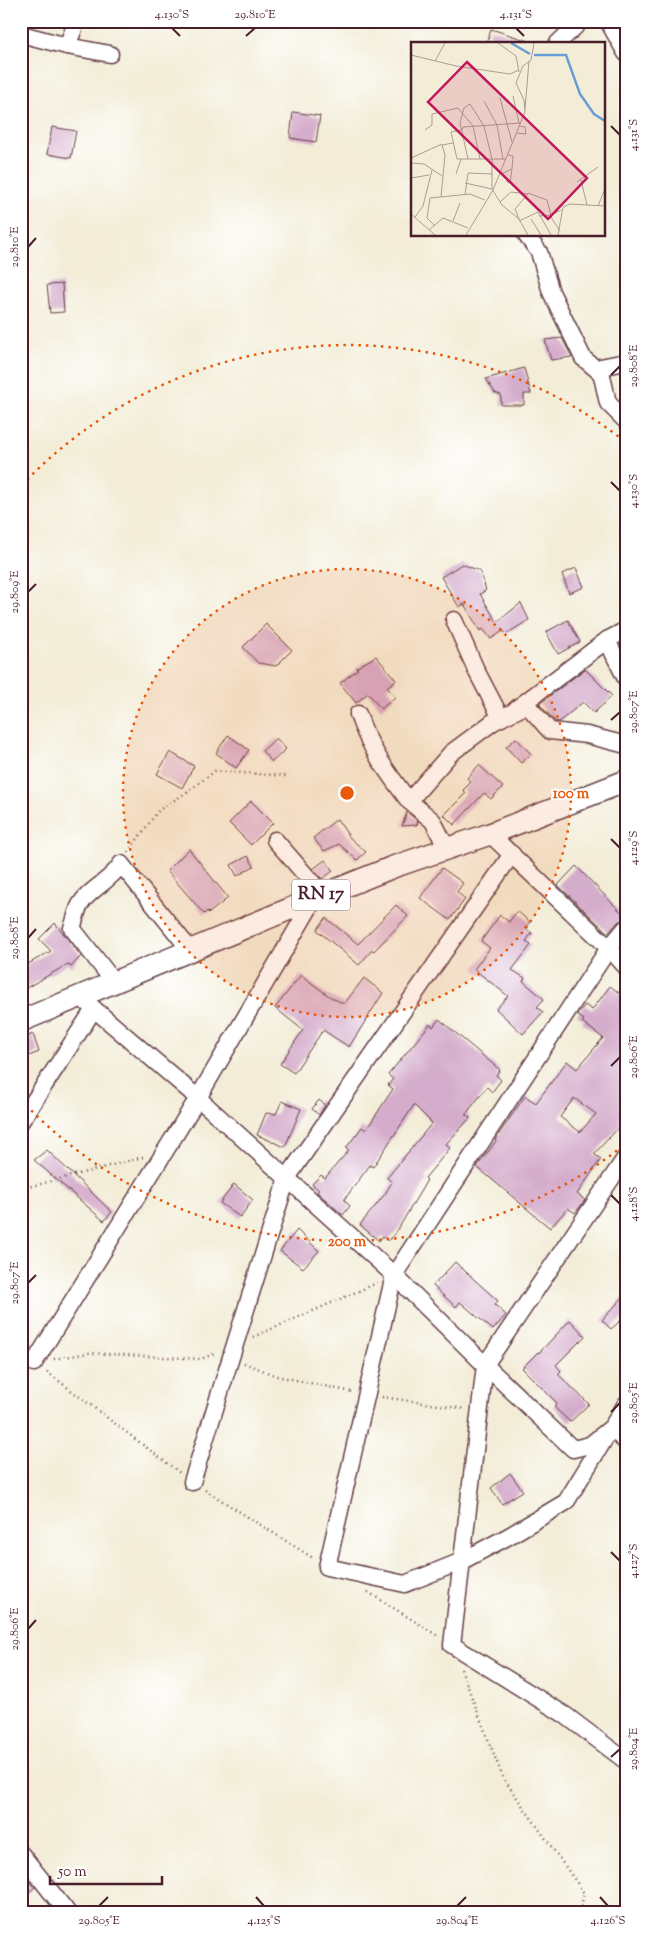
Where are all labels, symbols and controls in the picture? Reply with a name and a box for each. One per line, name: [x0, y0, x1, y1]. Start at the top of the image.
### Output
text: 4.130°S: [155, 6, 189, 24]
text: 29.810°E: [235, 6, 276, 24]
text: 4.131°S: [500, 6, 532, 24]
inset map: [411, 42, 604, 236]
text: 4.131°S: [625, 119, 643, 151]
text: 29.810°E: [6, 226, 24, 267]
text: 29.808°E: [625, 344, 643, 388]
text: 4.130°S: [625, 474, 643, 508]
text: 29.809°E: [6, 570, 24, 613]
text: 29.807°E: [625, 690, 643, 734]
centre of rings: [338, 784, 356, 802]
text: 100 m: [553, 784, 590, 805]
text: 4.129°S: [625, 831, 643, 865]
road number: RN 17: [292, 880, 350, 910]
text: 29.808°E: [6, 916, 24, 960]
text: 29.806°E: [625, 1035, 643, 1079]
text: 4.128°S: [625, 1186, 643, 1222]
text: 200 m: [328, 1232, 367, 1253]
text: 29.807°E: [6, 1261, 24, 1305]
text: 29.805°E: [625, 1382, 643, 1424]
text: 4.127°S: [625, 1543, 643, 1579]
text: 29.806°E: [6, 1607, 24, 1651]
text: 29.804°E: [625, 1727, 643, 1770]
scale bar: [50, 1853, 162, 1885]
text: 50 m: [57, 1862, 87, 1883]
text: 29.805°E: [78, 1912, 120, 1930]
text: 4.125°S: [247, 1912, 281, 1930]
text: 29.804°E: [436, 1912, 479, 1930]
text: 4.126°S: [591, 1912, 626, 1930]

